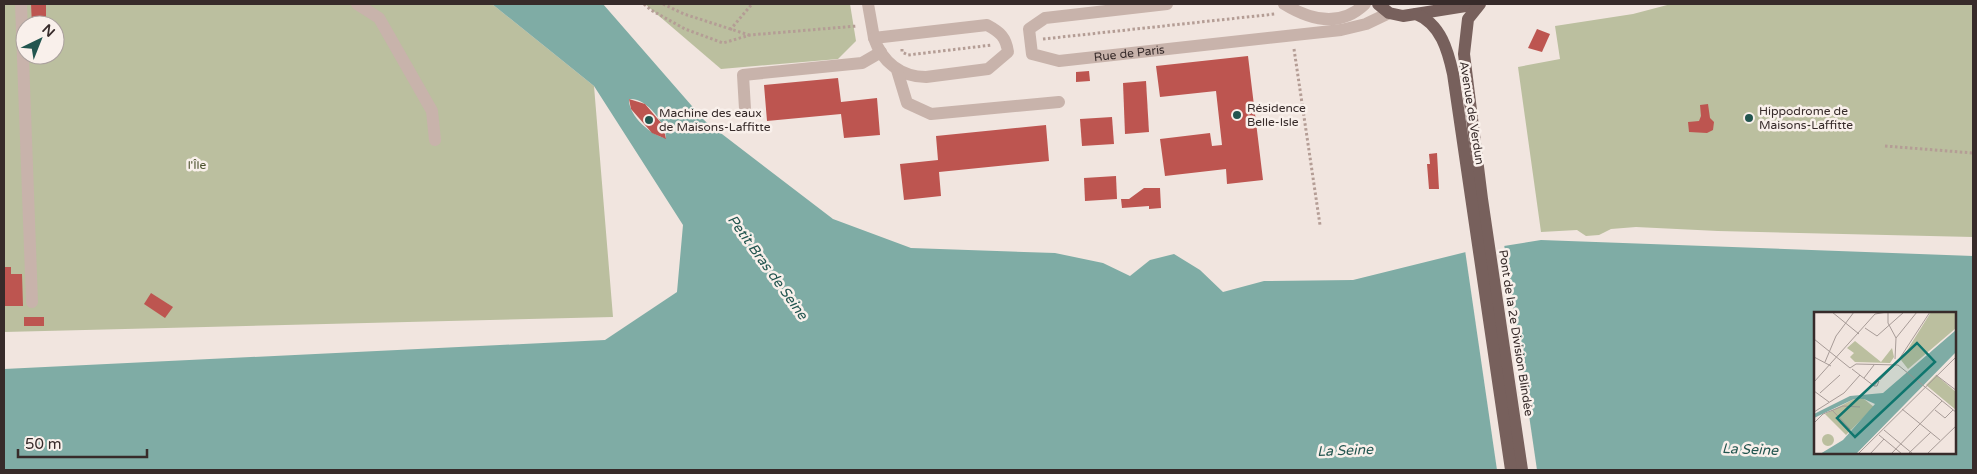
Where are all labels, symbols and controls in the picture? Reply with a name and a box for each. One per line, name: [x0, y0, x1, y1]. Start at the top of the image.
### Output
north arrow: [15, 15, 65, 65]
text: N: [39, 21, 58, 41]
street label: Rue de Paris: [1093, 42, 1166, 64]
street label: Avenue de Verdun: [1457, 60, 1487, 166]
place label: Résidence Belle-Isle: [1247, 101, 1306, 129]
place label: Hippodrome de Maisons-Laffitte: [1759, 104, 1853, 132]
place label: Machine des eaux de Maisons-Laffitte: [659, 106, 771, 134]
marker: Résidence Belle-Isle: [1231, 109, 1243, 121]
marker: Hippodrome de Maisons-Laffitte: [1743, 112, 1755, 124]
marker: Machine des eaux de Maisons-Laffitte: [643, 114, 655, 126]
park label: l'Île: [188, 158, 207, 172]
water label: Petit Bras de Seine: [724, 212, 812, 324]
street label: Pont de la 2e Division Blindée: [1496, 249, 1536, 417]
inset map: [1814, 312, 1957, 454]
scale bar: [18, 426, 146, 458]
text: 50 m: [25, 435, 62, 453]
water label: La Seine: [1722, 440, 1779, 459]
water label: La Seine: [1317, 441, 1374, 460]

